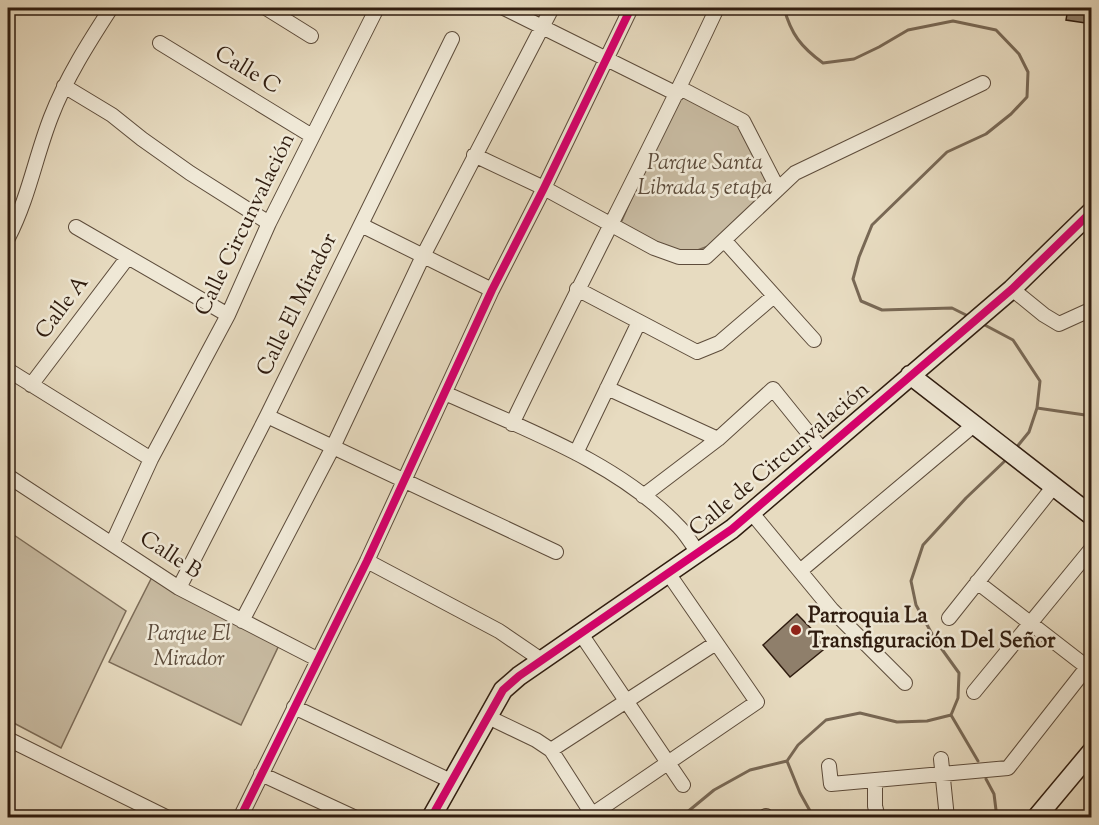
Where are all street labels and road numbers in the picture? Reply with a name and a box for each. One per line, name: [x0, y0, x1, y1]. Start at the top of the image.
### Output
street label: Calle C: [208, 39, 286, 103]
street label: Calle Circunvalación: [188, 128, 304, 322]
street label: Calle El Mirador: [250, 228, 346, 382]
street label: Calle A: [28, 269, 98, 347]
street label: Calle de Circunvalación: [683, 375, 877, 545]
street label: Calle B: [133, 524, 208, 588]

